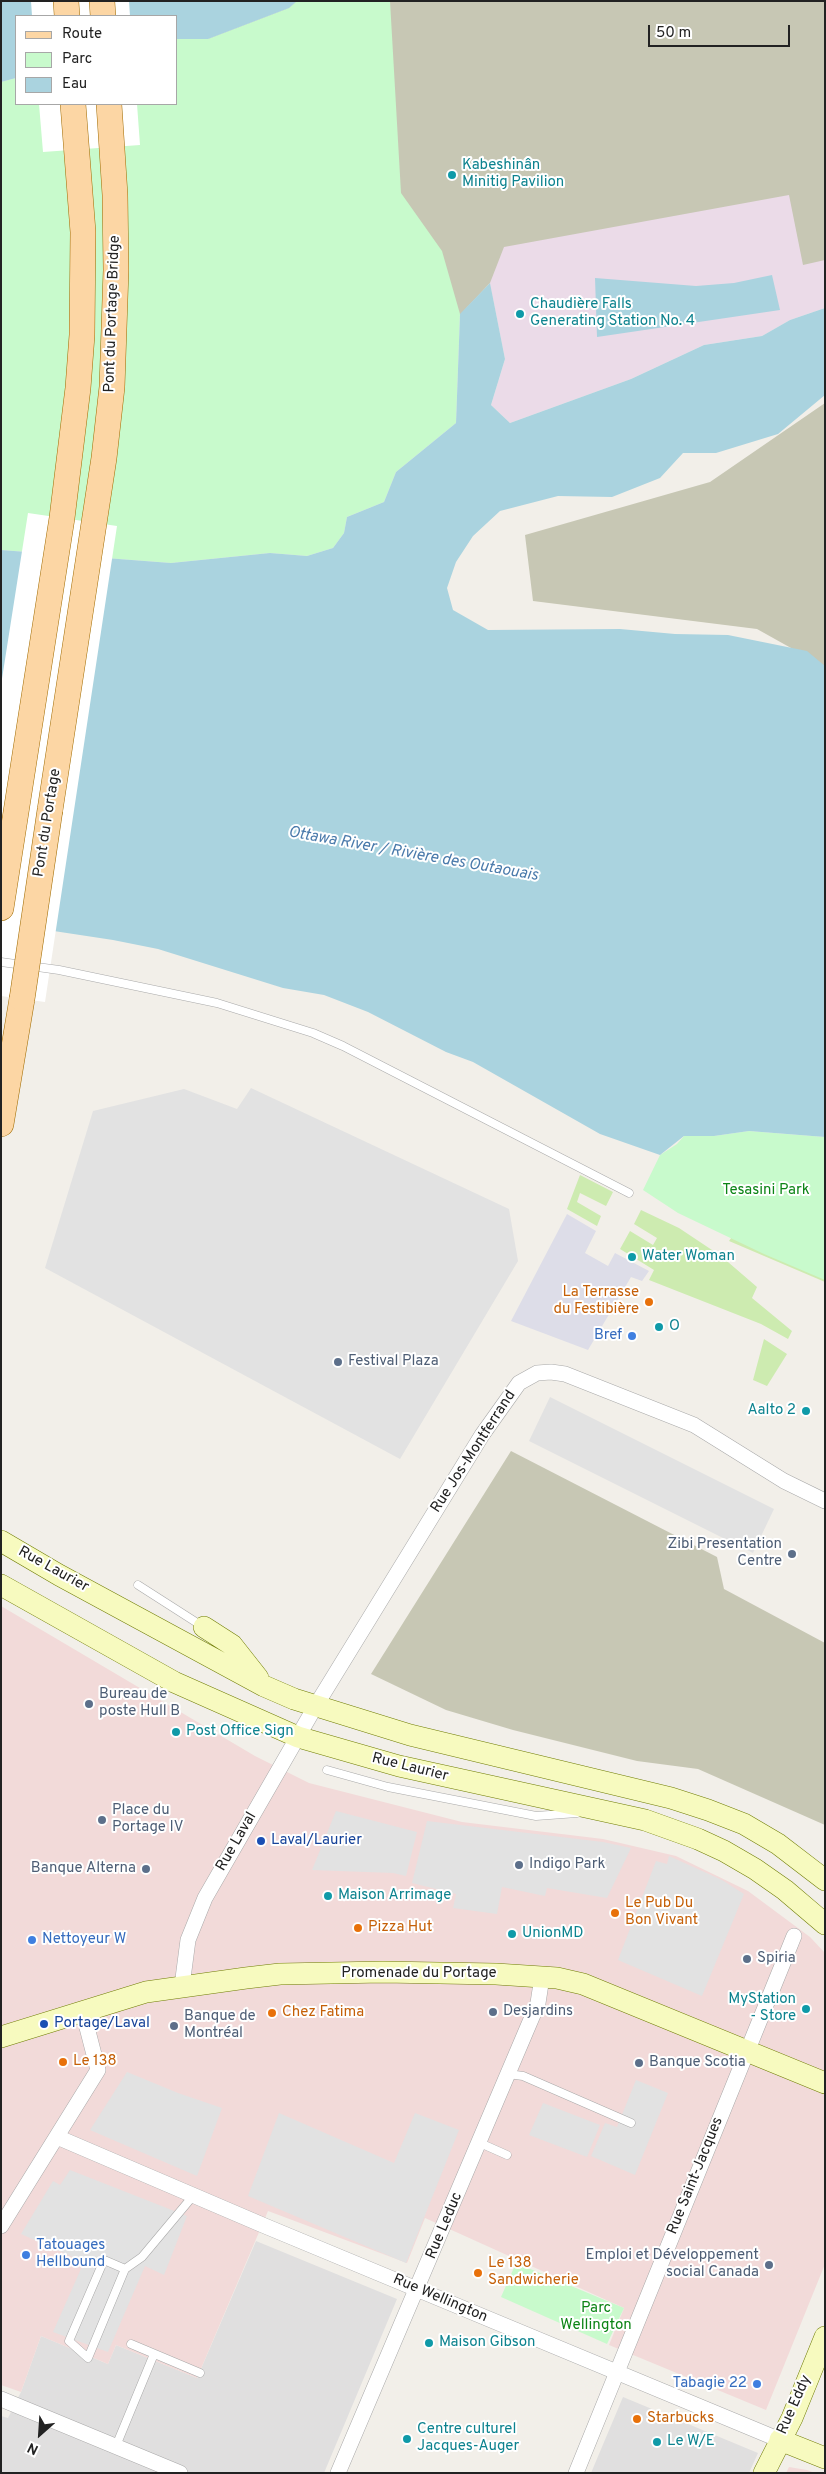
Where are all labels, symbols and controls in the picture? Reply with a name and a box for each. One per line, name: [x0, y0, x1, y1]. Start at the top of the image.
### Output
legend: [15, 15, 178, 105]
scale bar: [651, 15, 794, 47]
text: 50 m: [656, 24, 691, 43]
text: Route: [62, 25, 102, 44]
text: Parc: [62, 50, 92, 69]
text: Eau: [62, 75, 87, 94]
place label: Kabeshinân Minitig Pavilion: [462, 157, 564, 192]
marker: Kabeshinân Minitig Pavilion: [446, 169, 458, 181]
street label: Pont du Portage Bridge: [101, 235, 125, 393]
place label: Chaudière Falls Generating Station No. 4: [530, 296, 695, 331]
marker: Chaudière Falls Generating Station No. 4: [514, 308, 526, 320]
street label: Pont du Portage: [31, 768, 65, 878]
water label: Ottawa River / Rivière des Outaouais: [287, 824, 539, 886]
park label: Tesasini Park: [722, 1182, 810, 1200]
place label: Water Woman: [642, 1248, 735, 1266]
marker: Water Woman: [626, 1251, 638, 1263]
place label: La Terrasse du Festibière: [554, 1284, 639, 1319]
marker: La Terrasse du Festibière: [643, 1296, 655, 1308]
place label: O: [669, 1318, 680, 1336]
marker: O: [653, 1321, 665, 1333]
place label: Bref: [594, 1327, 622, 1345]
marker: Bref: [626, 1330, 638, 1342]
place label: Festival Plaza: [348, 1353, 439, 1371]
marker: Festival Plaza: [332, 1356, 344, 1368]
street label: Rue Jos-Montferrand: [428, 1387, 520, 1517]
place label: Aalto 2: [747, 1402, 796, 1420]
marker: Aalto 2: [800, 1405, 812, 1417]
place label: Zibi Presentation Centre: [667, 1536, 782, 1571]
street label: Rue Laurier: [14, 1543, 92, 1597]
marker: Zibi Presentation Centre: [786, 1548, 798, 1560]
place label: Bureau de poste Hull B: [99, 1686, 180, 1721]
marker: Bureau de poste Hull B: [83, 1698, 95, 1710]
place label: Post Office Sign: [186, 1723, 294, 1741]
marker: Post Office Sign: [170, 1726, 182, 1738]
street label: Rue Laurier: [370, 1750, 450, 1786]
place label: Place du Portage IV: [112, 1802, 183, 1837]
street label: Rue Laval: [213, 1809, 261, 1875]
marker: Place du Portage IV: [96, 1814, 108, 1826]
place label: Laval/Laurier: [271, 1832, 362, 1850]
marker: Laval/Laurier: [255, 1835, 267, 1847]
place label: Indigo Park: [529, 1856, 605, 1874]
marker: Indigo Park: [513, 1859, 525, 1871]
place label: Banque Alterna: [31, 1860, 136, 1878]
marker: Banque Alterna: [140, 1863, 152, 1875]
place label: Maison Arrimage: [338, 1887, 451, 1905]
marker: Maison Arrimage: [322, 1890, 334, 1902]
place label: Le Pub Du Bon Vivant: [625, 1895, 698, 1930]
marker: Le Pub Du Bon Vivant: [609, 1907, 621, 1919]
place label: Pizza Hut: [368, 1919, 432, 1937]
marker: Pizza Hut: [352, 1922, 364, 1934]
place label: UnionMD: [522, 1925, 584, 1943]
marker: UnionMD: [506, 1928, 518, 1940]
place label: Nettoyeur W: [42, 1931, 126, 1949]
marker: Nettoyeur W: [26, 1934, 38, 1946]
place label: Spiria: [757, 1950, 796, 1968]
marker: Spiria: [741, 1953, 753, 1965]
street label: Promenade du Portage: [341, 1965, 497, 1983]
place label: MyStation - Store: [728, 1991, 796, 2026]
place label: Desjardins: [503, 2003, 573, 2021]
marker: MyStation - Store: [800, 2003, 812, 2015]
place label: Chez Fatima: [282, 2004, 364, 2022]
marker: Desjardins: [487, 2006, 499, 2018]
marker: Chez Fatima: [266, 2007, 278, 2019]
place label: Banque de Montréal: [184, 2008, 256, 2043]
place label: Portage/Laval: [54, 2015, 150, 2033]
marker: Portage/Laval: [38, 2018, 50, 2030]
marker: Banque de Montréal: [168, 2020, 180, 2032]
place label: Le 138: [73, 2053, 117, 2071]
place label: Banque Scotia: [649, 2054, 746, 2072]
marker: Le 138: [57, 2056, 69, 2068]
marker: Banque Scotia: [633, 2057, 645, 2069]
street label: Rue Saint-Jacques: [664, 2115, 728, 2237]
street label: Rue Leduc: [423, 2190, 467, 2262]
place label: Tatouages Hellbound: [36, 2237, 105, 2272]
place label: Emploi et Développement social Canada: [586, 2247, 759, 2282]
marker: Tatouages Hellbound: [20, 2249, 32, 2261]
place label: Le 138 Sandwicherie: [488, 2255, 579, 2290]
marker: Emploi et Développement social Canada: [763, 2259, 775, 2271]
marker: Le 138 Sandwicherie: [472, 2267, 484, 2279]
street label: Rue Wellington: [390, 2271, 490, 2327]
park label: Parc Wellington: [560, 2300, 632, 2335]
place label: Maison Gibson: [439, 2334, 535, 2352]
marker: Maison Gibson: [423, 2337, 435, 2349]
street label: Rue Eddy: [774, 2373, 816, 2437]
place label: Tabagie 22: [672, 2375, 747, 2393]
marker: Tabagie 22: [751, 2378, 763, 2390]
north arrow: [15, 2409, 65, 2459]
place label: Starbucks: [647, 2410, 714, 2428]
marker: Starbucks: [631, 2413, 643, 2425]
place label: Centre culturel Jacques-Auger: [417, 2421, 519, 2456]
marker: Centre culturel Jacques-Auger: [401, 2433, 413, 2445]
place label: Le W/E: [667, 2433, 715, 2451]
marker: Le W/E: [651, 2436, 663, 2448]
text: N: [25, 2438, 41, 2458]

